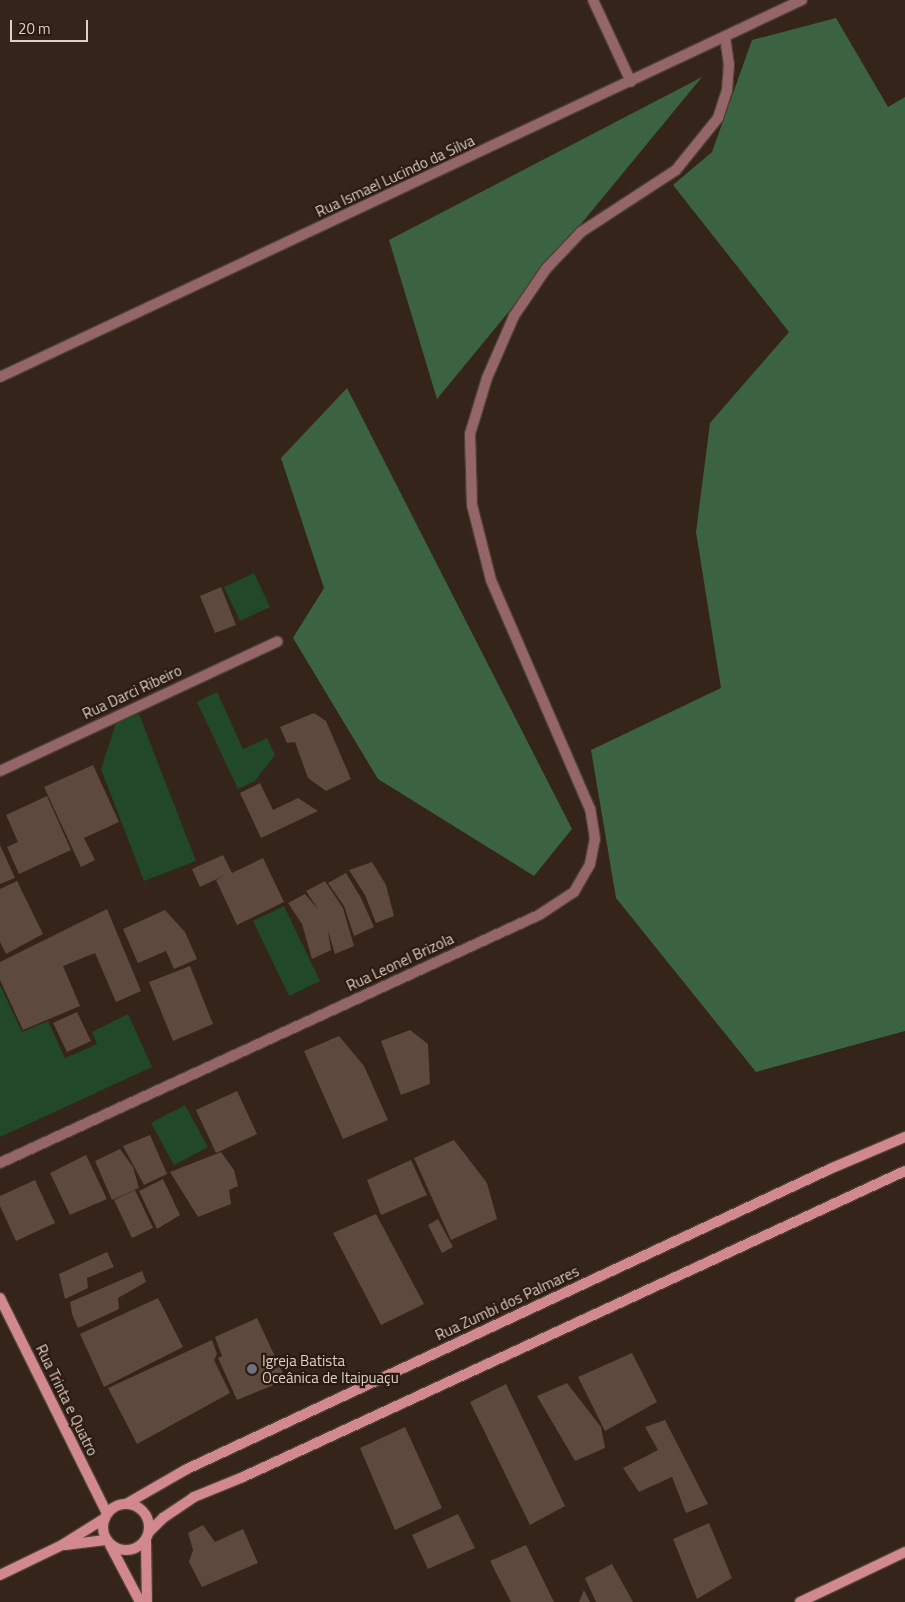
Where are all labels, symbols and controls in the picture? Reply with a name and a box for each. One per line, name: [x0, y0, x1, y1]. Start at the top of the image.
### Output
scale bar: [12, 10, 90, 42]
text: 20 m: [18, 17, 51, 40]
street label: Rua Ismael Lucindo da Silva: [313, 131, 477, 221]
street label: Rua Darci Ribeiro: [79, 661, 185, 723]
street label: Rua Leonel Brizola: [343, 929, 457, 995]
street label: Rua Zumbi dos Palmares: [432, 1262, 582, 1344]
street label: Rua Trinta e Quatro: [32, 1341, 102, 1459]
place label: Igreja Batista Oceânica de Itaipuaçu: [262, 1351, 399, 1386]
marker: Igreja Batista Oceânica de Itaipuaçu: [246, 1363, 258, 1375]

